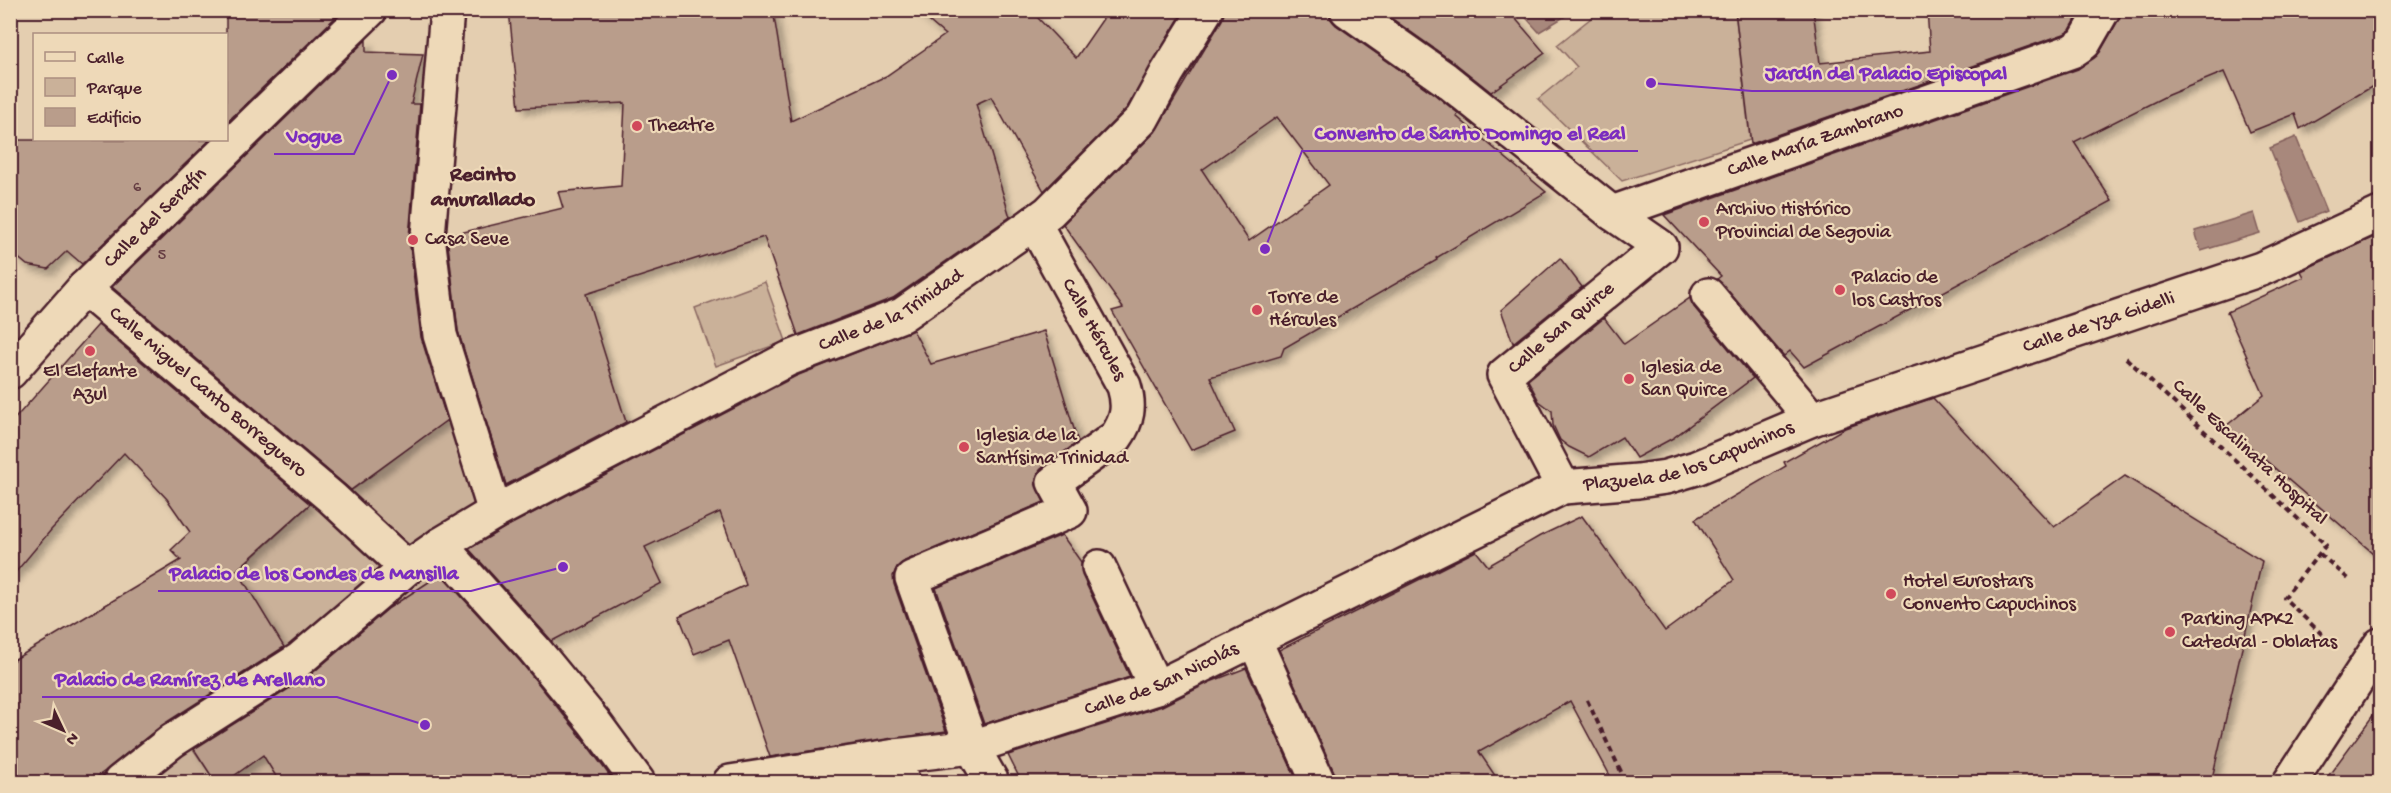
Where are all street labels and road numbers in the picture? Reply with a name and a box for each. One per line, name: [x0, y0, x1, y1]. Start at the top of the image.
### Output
street label: Calle María Zambrano: [1725, 100, 1907, 183]
street label: Calle del Serafín: [99, 163, 212, 274]
street label: Calle de la Trinidad: [816, 263, 970, 357]
street label: Calle Hércules: [1056, 275, 1131, 386]
street label: Calle San Quirce: [1504, 277, 1620, 380]
street label: Calle de Yza Gidelli: [2020, 287, 2178, 359]
street label: Calle Miguel Canto Borreguero: [104, 302, 312, 483]
street label: Calle Escalinata Hospital: [2167, 375, 2331, 531]
street label: Plazuela de los Capuchinos: [1582, 416, 1798, 497]
street label: Calle de San Nicolás: [1082, 637, 1243, 722]

